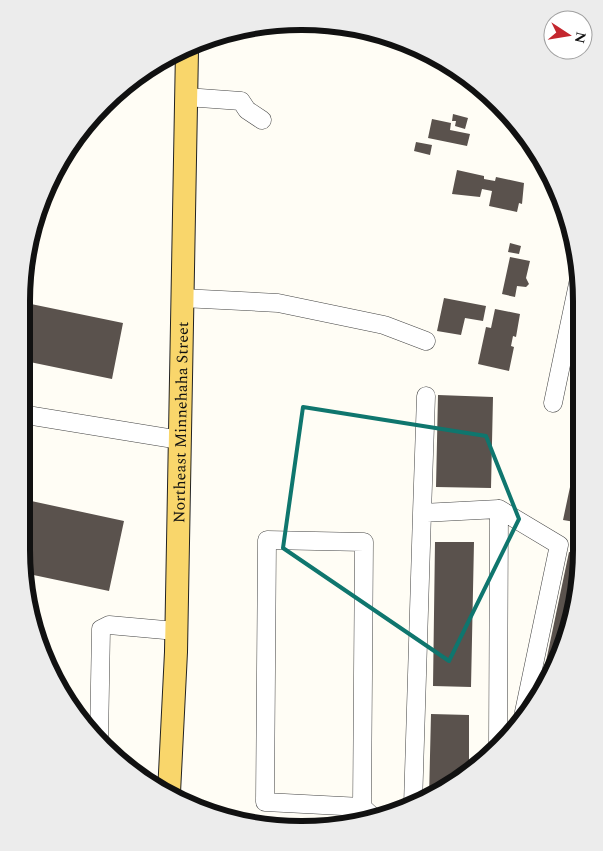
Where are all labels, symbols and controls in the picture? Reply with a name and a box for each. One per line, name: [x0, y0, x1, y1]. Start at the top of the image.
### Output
north arrow: [543, 10, 593, 60]
text: N: [569, 30, 592, 45]
street label: Northeast Minnehaha Street: [167, 321, 195, 523]

